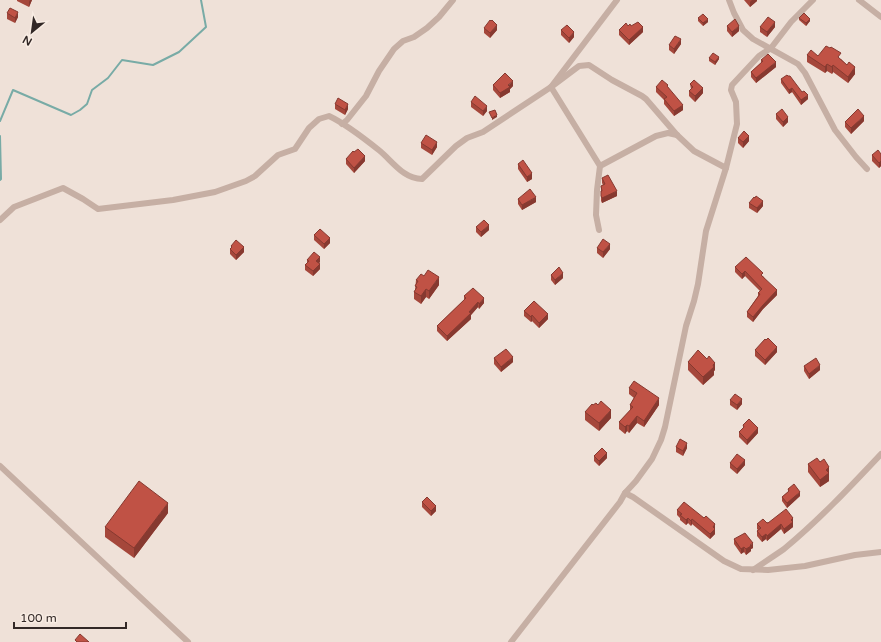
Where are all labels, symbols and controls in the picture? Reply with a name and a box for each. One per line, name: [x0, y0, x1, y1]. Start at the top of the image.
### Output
north arrow: [12, 12, 52, 52]
text: N: [20, 32, 34, 48]
scale bar: [14, 604, 126, 630]
text: 100 m: [20, 611, 57, 625]

